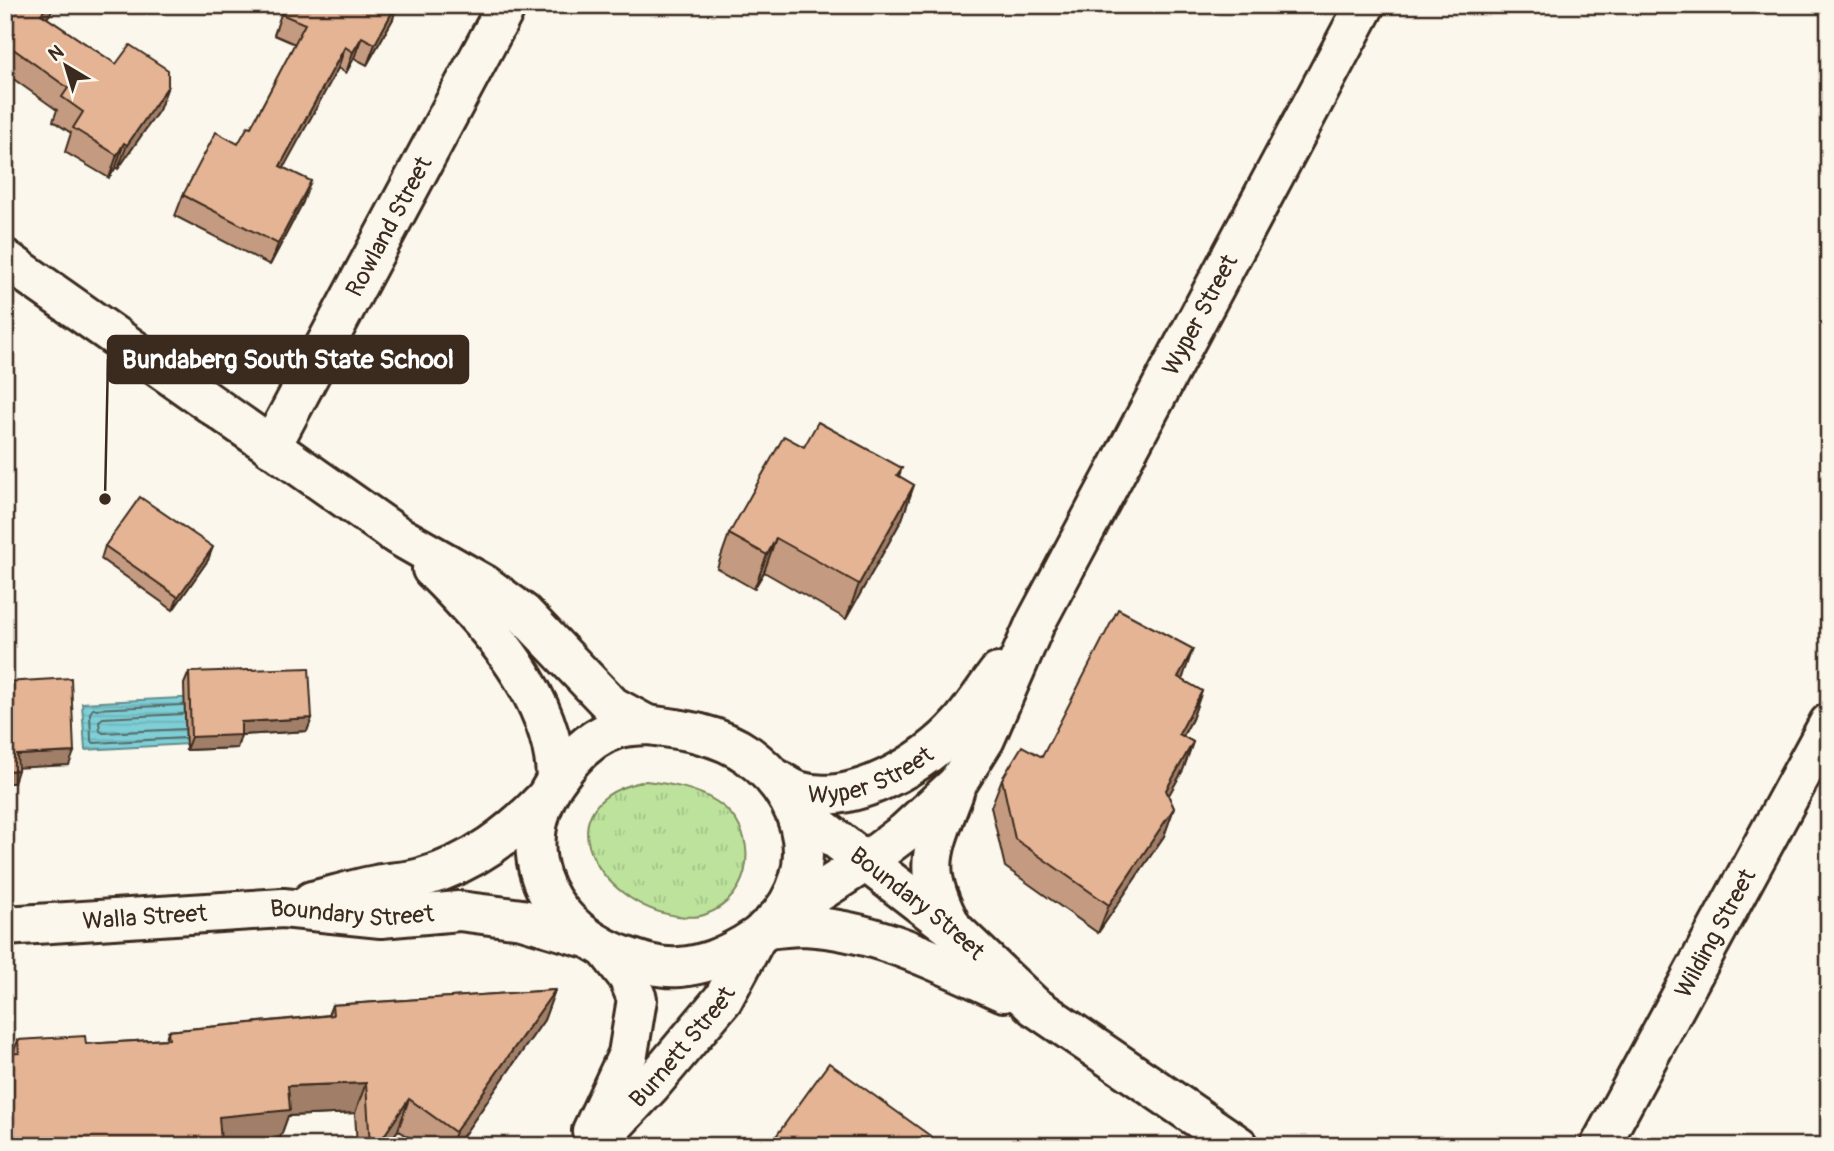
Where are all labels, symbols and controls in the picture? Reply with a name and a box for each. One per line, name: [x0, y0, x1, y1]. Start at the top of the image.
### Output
north arrow: [32, 32, 102, 102]
text: N: [44, 40, 69, 67]
street label: Rowland Street: [340, 151, 439, 302]
street label: Wyper Street: [1156, 249, 1244, 381]
callout: Bundaberg South State School: [108, 336, 468, 383]
text: Bundaberg South State School: [122, 344, 454, 376]
street label: Wyper Street: [807, 740, 940, 810]
street label: Boundary Street: [844, 841, 991, 966]
street label: Wilding Street: [1669, 864, 1762, 1003]
street label: Boundary Street: [269, 894, 435, 933]
street label: Walla Street: [82, 899, 208, 936]
street label: Burnett Street: [624, 981, 742, 1114]

